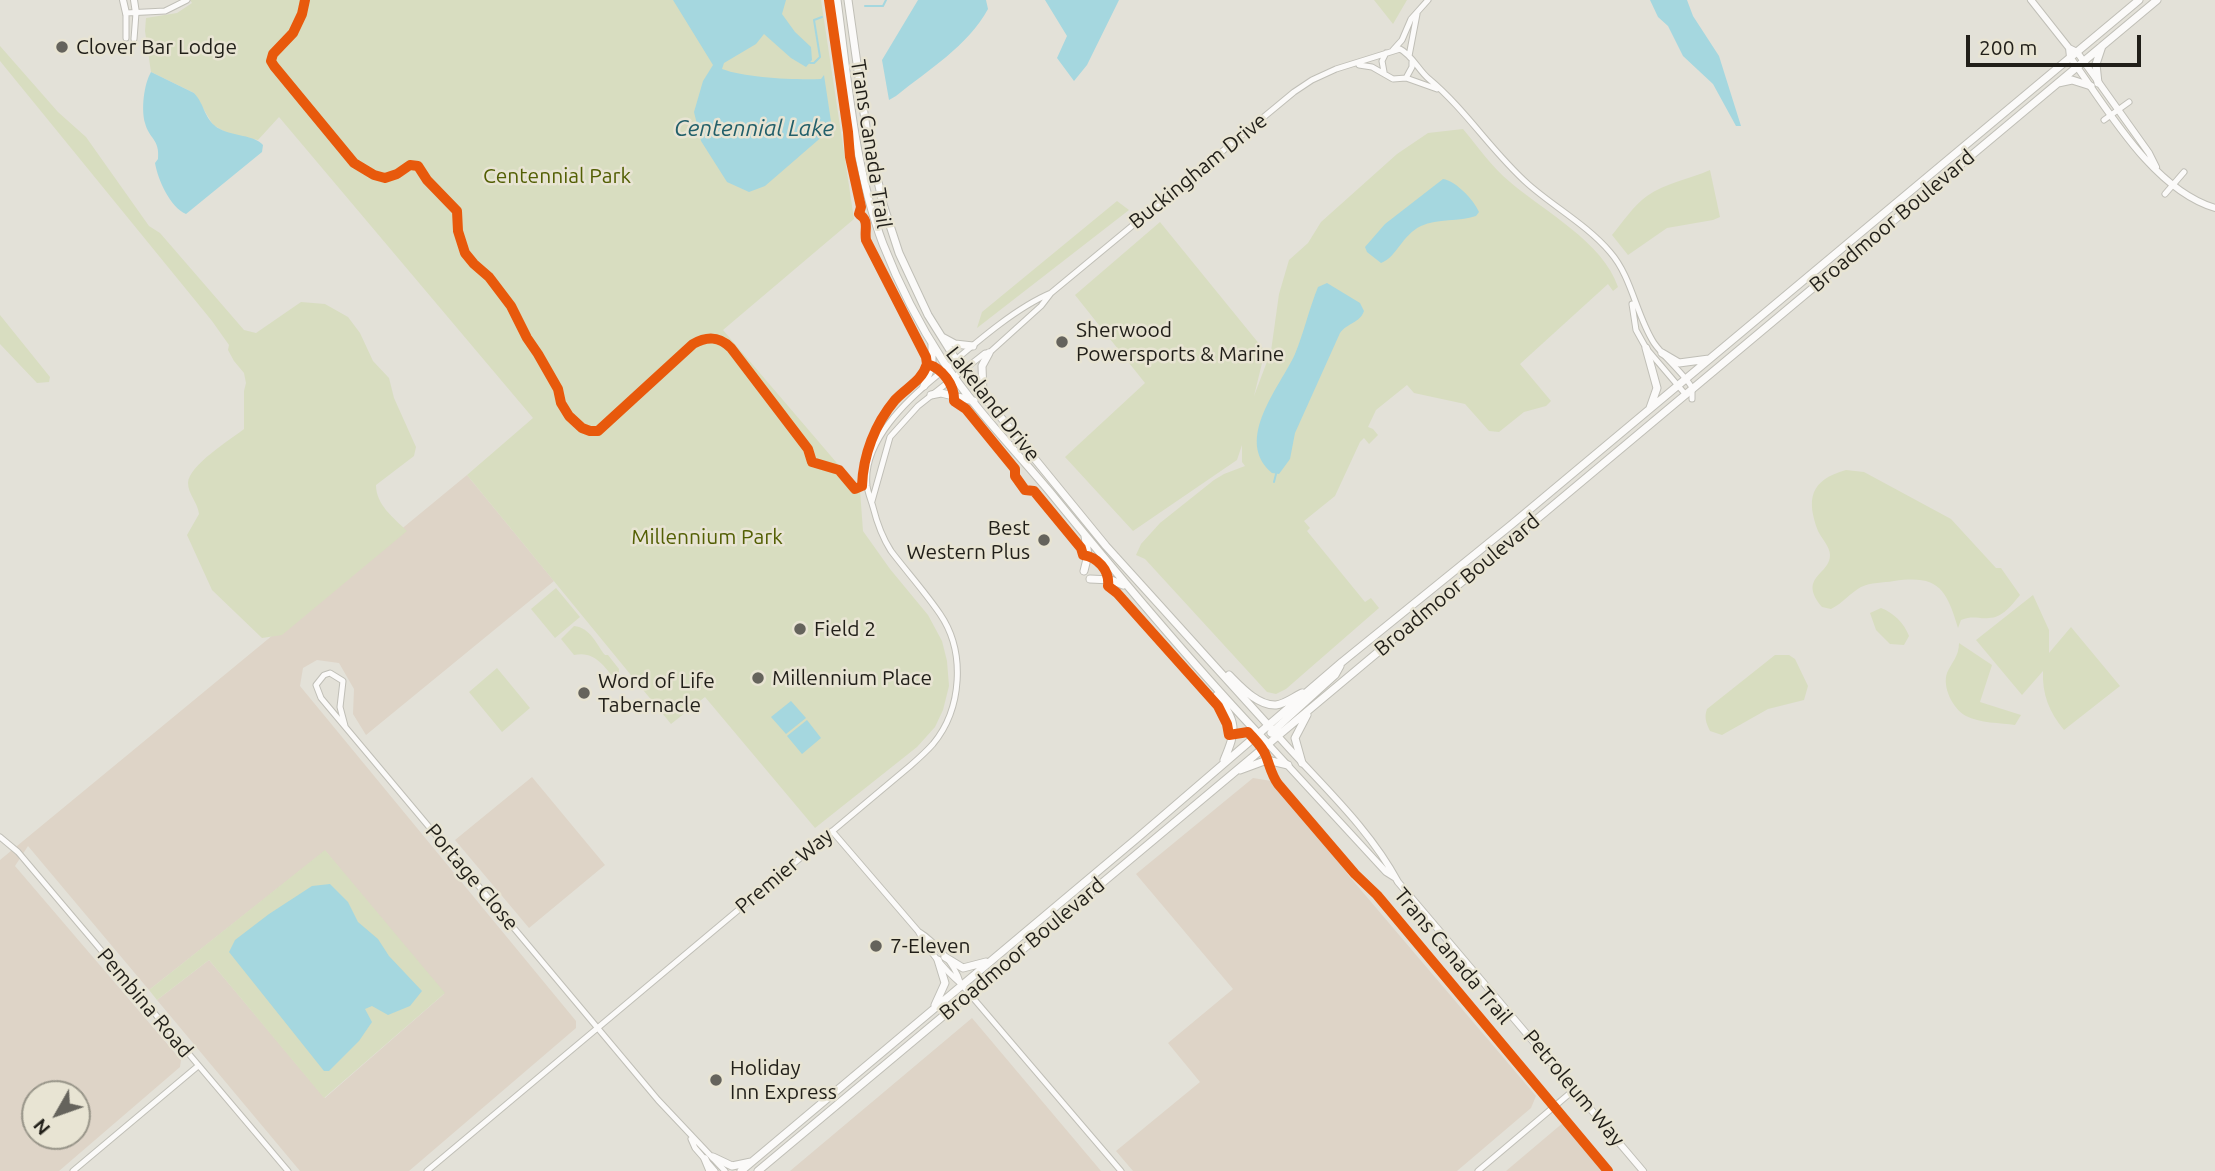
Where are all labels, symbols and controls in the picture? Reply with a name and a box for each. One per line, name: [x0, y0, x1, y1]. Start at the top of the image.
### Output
scale bar: [1970, 21, 2145, 65]
place label: Clover Bar Lodge: [76, 34, 237, 60]
text: 200 m: [1979, 35, 2037, 59]
marker: Clover Bar Lodge: [54, 39, 70, 55]
street label: Trans Canada Trail: [845, 58, 897, 230]
street label: Buckingham Drive: [1124, 108, 1272, 234]
water label: Centennial Lake: [674, 114, 834, 142]
street label: Broadmoor Boulevard: [1804, 144, 1980, 298]
park label: Centennial Park: [483, 163, 631, 189]
place label: Sherwood Powersports & Marine: [1076, 317, 1284, 367]
marker: Sherwood Powersports & Marine: [1054, 334, 1070, 350]
street label: Lakeland Drive: [940, 342, 1046, 466]
street label: Broadmoor Boulevard: [1369, 508, 1545, 662]
place label: Best Western Plus: [906, 515, 1030, 565]
park label: Millennium Park: [631, 524, 783, 550]
marker: Best Western Plus: [1036, 532, 1052, 548]
place label: Field 2: [814, 616, 876, 642]
marker: Field 2: [792, 621, 808, 637]
place label: Millennium Place: [772, 665, 932, 691]
place label: Word of Life Tabernacle: [598, 668, 715, 718]
marker: Millennium Place: [750, 670, 766, 686]
marker: Word of Life Tabernacle: [576, 685, 592, 701]
street label: Portage Close: [420, 819, 524, 935]
street label: Premier Way: [730, 823, 838, 919]
street label: Broadmoor Boulevard: [934, 872, 1110, 1026]
street label: Trans Canada Trail: [1389, 883, 1517, 1029]
place label: 7-Eleven: [890, 933, 971, 959]
marker: 7-Eleven: [868, 938, 884, 954]
street label: Pembina Road: [92, 943, 198, 1063]
street label: Petroleum Way: [1518, 1025, 1630, 1151]
place label: Holiday Inn Express: [730, 1055, 837, 1105]
marker: Holiday Inn Express: [708, 1072, 724, 1088]
north arrow: [21, 1080, 91, 1150]
text: N: [28, 1115, 54, 1140]

